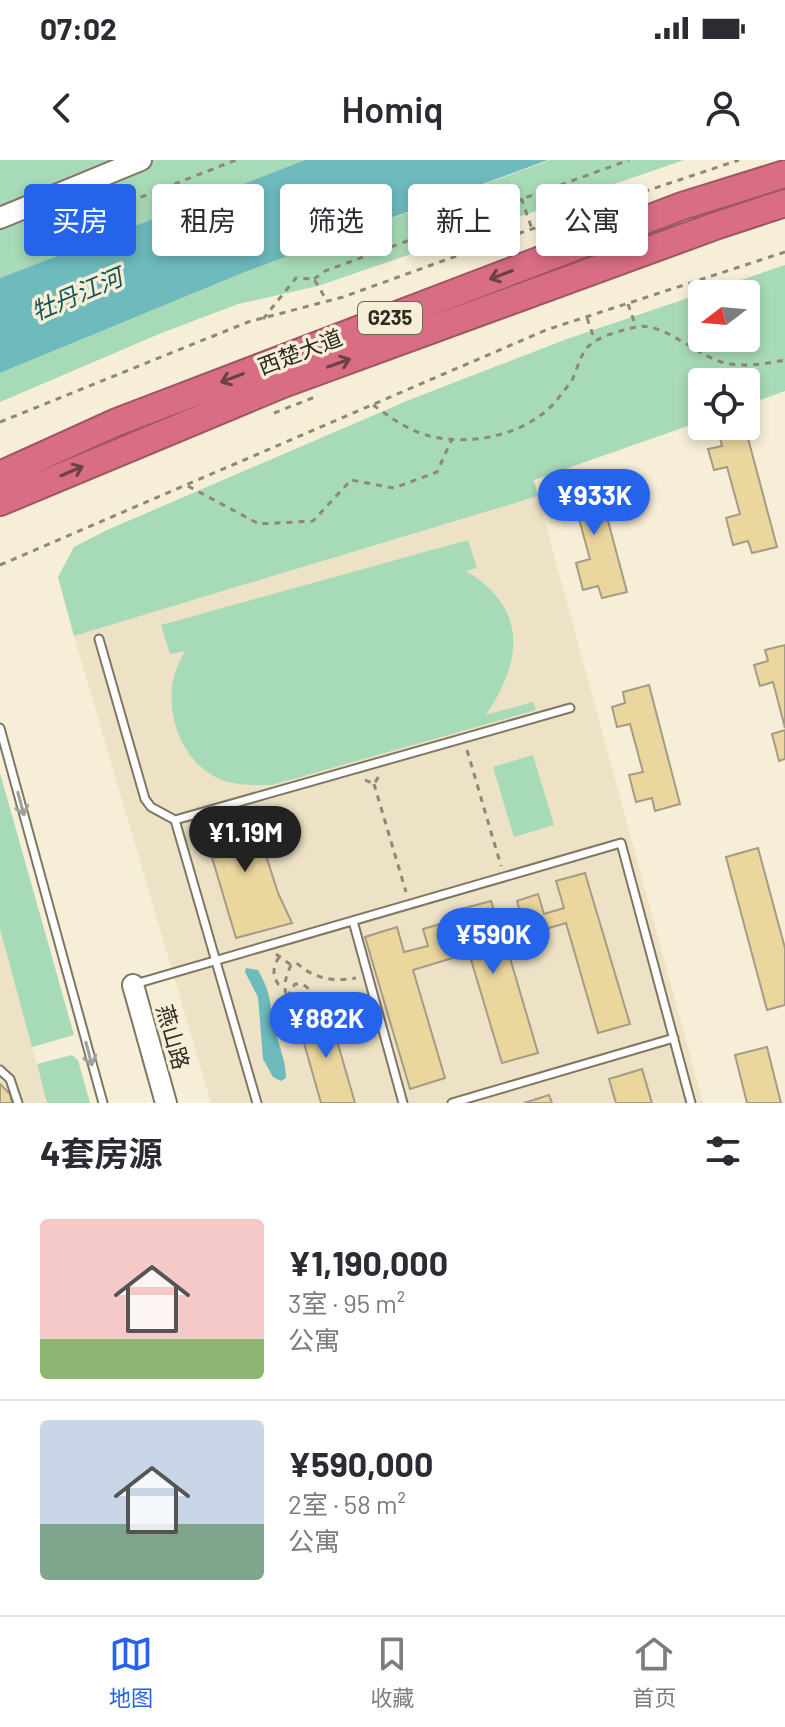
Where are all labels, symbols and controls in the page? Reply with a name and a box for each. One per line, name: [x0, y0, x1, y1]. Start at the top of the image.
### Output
text: 07:02: [40, 10, 117, 46]
icon: back: [40, 86, 84, 130]
icon: person: [701, 86, 745, 130]
text: Homiq: [341, 87, 444, 130]
chip: 买房: [24, 184, 136, 256]
chip: 租房: [152, 184, 264, 256]
chip: 筛选: [280, 184, 392, 256]
chip: 新上: [408, 184, 520, 256]
chip: 公寓: [536, 184, 648, 256]
water label: 牡丹江河: [27, 260, 130, 326]
one-way arrow: [489, 269, 514, 283]
north arrow: [688, 280, 760, 352]
map controls: [688, 280, 760, 440]
road number: G235: [358, 302, 422, 334]
street label: 西楚大道: [254, 323, 345, 379]
one-way arrow: [326, 355, 351, 370]
button: locate: [688, 368, 760, 440]
one-way arrow: [220, 372, 245, 386]
one-way arrow: [59, 463, 83, 478]
pin: ¥933K: [538, 469, 650, 537]
text: ¥933K: [556, 479, 632, 510]
one-way arrow: [14, 790, 29, 816]
pin: ¥1.19M: [180, 806, 310, 874]
text: ¥1.19M: [207, 816, 283, 847]
pin: ¥590K: [437, 908, 549, 976]
text: ¥590K: [455, 918, 531, 949]
pin: ¥882K: [270, 992, 382, 1060]
street label: 燕山路: [152, 1001, 196, 1072]
text: ¥882K: [288, 1002, 364, 1033]
one-way arrow: [83, 1041, 98, 1067]
icon: filters: [701, 1129, 745, 1173]
text: 4套房源: [40, 1132, 163, 1173]
text: ¥1,190,000: [288, 1242, 448, 1283]
icon: home: [104, 1251, 200, 1347]
text: 3室 · 95 m²: [288, 1287, 405, 1318]
text: 公寓: [288, 1324, 340, 1355]
text: ¥590,000: [288, 1443, 433, 1484]
icon: home: [104, 1452, 200, 1548]
text: 2室 · 58 m²: [288, 1488, 406, 1519]
text: 公寓: [288, 1525, 340, 1556]
tab: 地图: [109, 1632, 153, 1712]
tab: 收藏: [370, 1632, 414, 1712]
tab: 首页: [632, 1632, 676, 1712]

